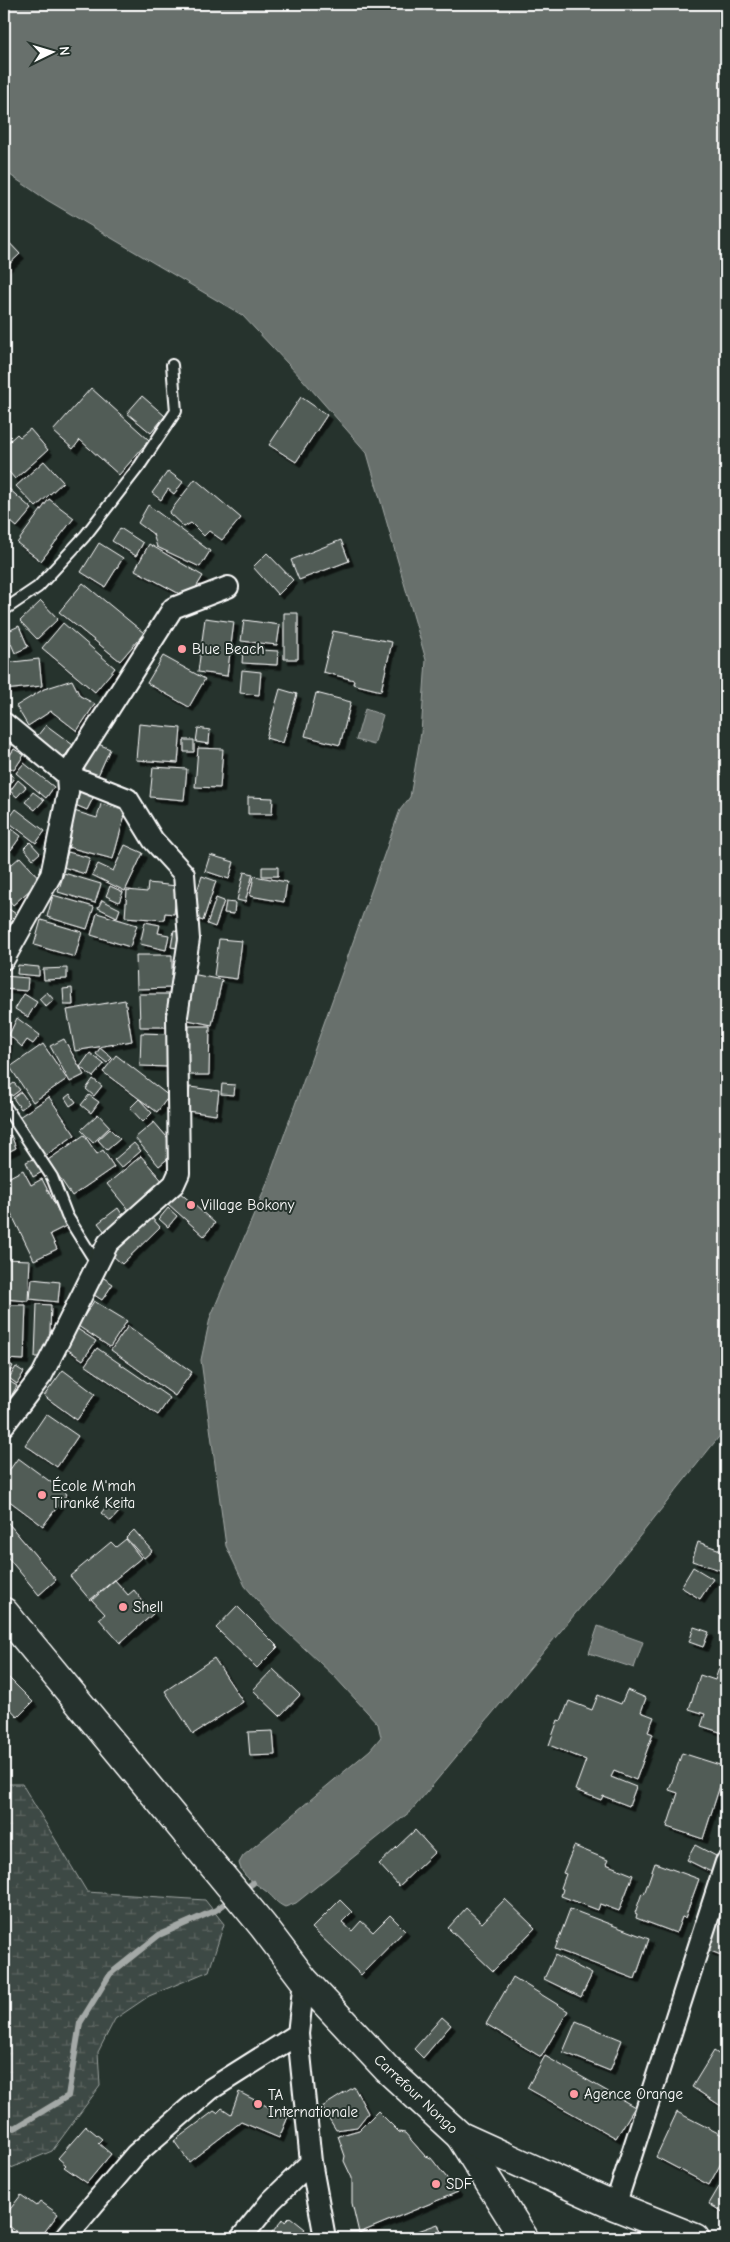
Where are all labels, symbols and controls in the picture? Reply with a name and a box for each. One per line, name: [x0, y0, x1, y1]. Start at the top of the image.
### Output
north arrow: [28, 28, 78, 78]
text: N: [56, 46, 73, 56]
place label: Blue Beach: [192, 640, 265, 658]
marker: Blue Beach: [176, 643, 188, 655]
place label: Village Bokony: [201, 1196, 295, 1214]
marker: Village Bokony: [185, 1199, 197, 1211]
place label: École M'mah Tiranké Keita: [52, 1476, 136, 1512]
marker: École M'mah Tiranké Keita: [36, 1489, 48, 1501]
place label: Shell: [133, 1598, 163, 1616]
marker: Shell: [117, 1601, 129, 1613]
street label: Carrefour Nongo: [370, 2050, 462, 2138]
place label: Agence Orange: [584, 2085, 684, 2103]
place label: TA Internationale: [268, 2086, 358, 2121]
marker: Agence Orange: [568, 2088, 580, 2100]
marker: TA Internationale: [252, 2098, 264, 2110]
place label: SDF: [446, 2175, 473, 2193]
marker: SDF: [430, 2178, 442, 2190]

